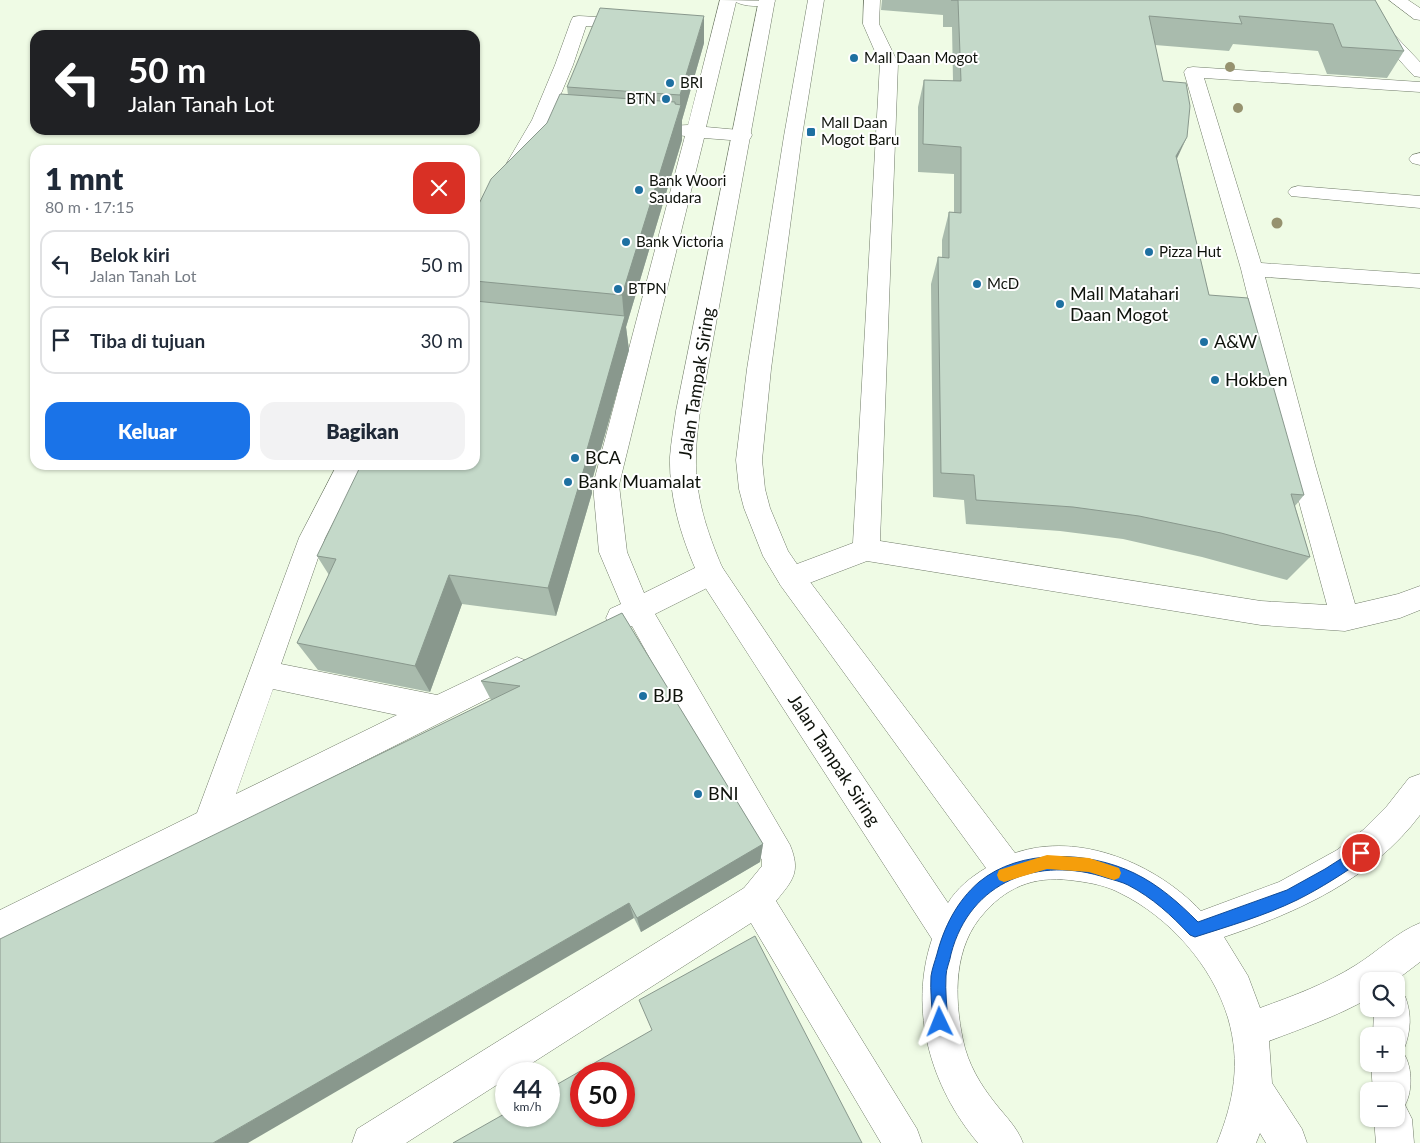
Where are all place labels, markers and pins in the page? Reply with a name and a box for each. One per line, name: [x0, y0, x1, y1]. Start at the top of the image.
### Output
place label: Mall Daan Mogot: [864, 48, 979, 66]
marker: Mall Daan Mogot: [848, 52, 860, 64]
place label: BRI: [680, 73, 703, 91]
marker: BRI: [664, 77, 676, 89]
place label: BTN: [626, 89, 656, 107]
marker: BTN: [660, 93, 672, 105]
place label: Mall Daan Mogot Baru: [821, 113, 899, 148]
marker: Mall Daan Mogot Baru: [805, 126, 817, 138]
place label: Bank Woori Saudara: [649, 171, 726, 206]
marker: Bank Woori Saudara: [633, 184, 645, 196]
place label: Bank Victoria: [636, 232, 724, 250]
marker: Bank Victoria: [620, 236, 632, 248]
place label: Pizza Hut: [1159, 242, 1222, 260]
marker: Pizza Hut: [1143, 246, 1155, 258]
place label: McD: [987, 274, 1019, 292]
marker: McD: [971, 278, 983, 290]
place label: BTPN: [628, 279, 667, 297]
place label: Mall Matahari Daan Mogot: [1070, 282, 1179, 325]
marker: BTPN: [612, 283, 624, 295]
marker: Mall Matahari Daan Mogot: [1054, 298, 1066, 310]
place label: A&W: [1214, 330, 1257, 352]
marker: A&W: [1198, 336, 1210, 348]
place label: Hokben: [1225, 368, 1287, 390]
marker: Hokben: [1209, 374, 1221, 386]
place label: BCA: [585, 446, 622, 468]
marker: BCA: [569, 452, 581, 464]
place label: Bank Muamalat: [578, 470, 702, 492]
marker: Bank Muamalat: [562, 476, 574, 488]
place label: BJB: [653, 684, 684, 706]
marker: BJB: [637, 690, 649, 702]
place label: BNI: [708, 782, 738, 804]
marker: BNI: [692, 788, 704, 800]
pin: [1340, 832, 1382, 874]

